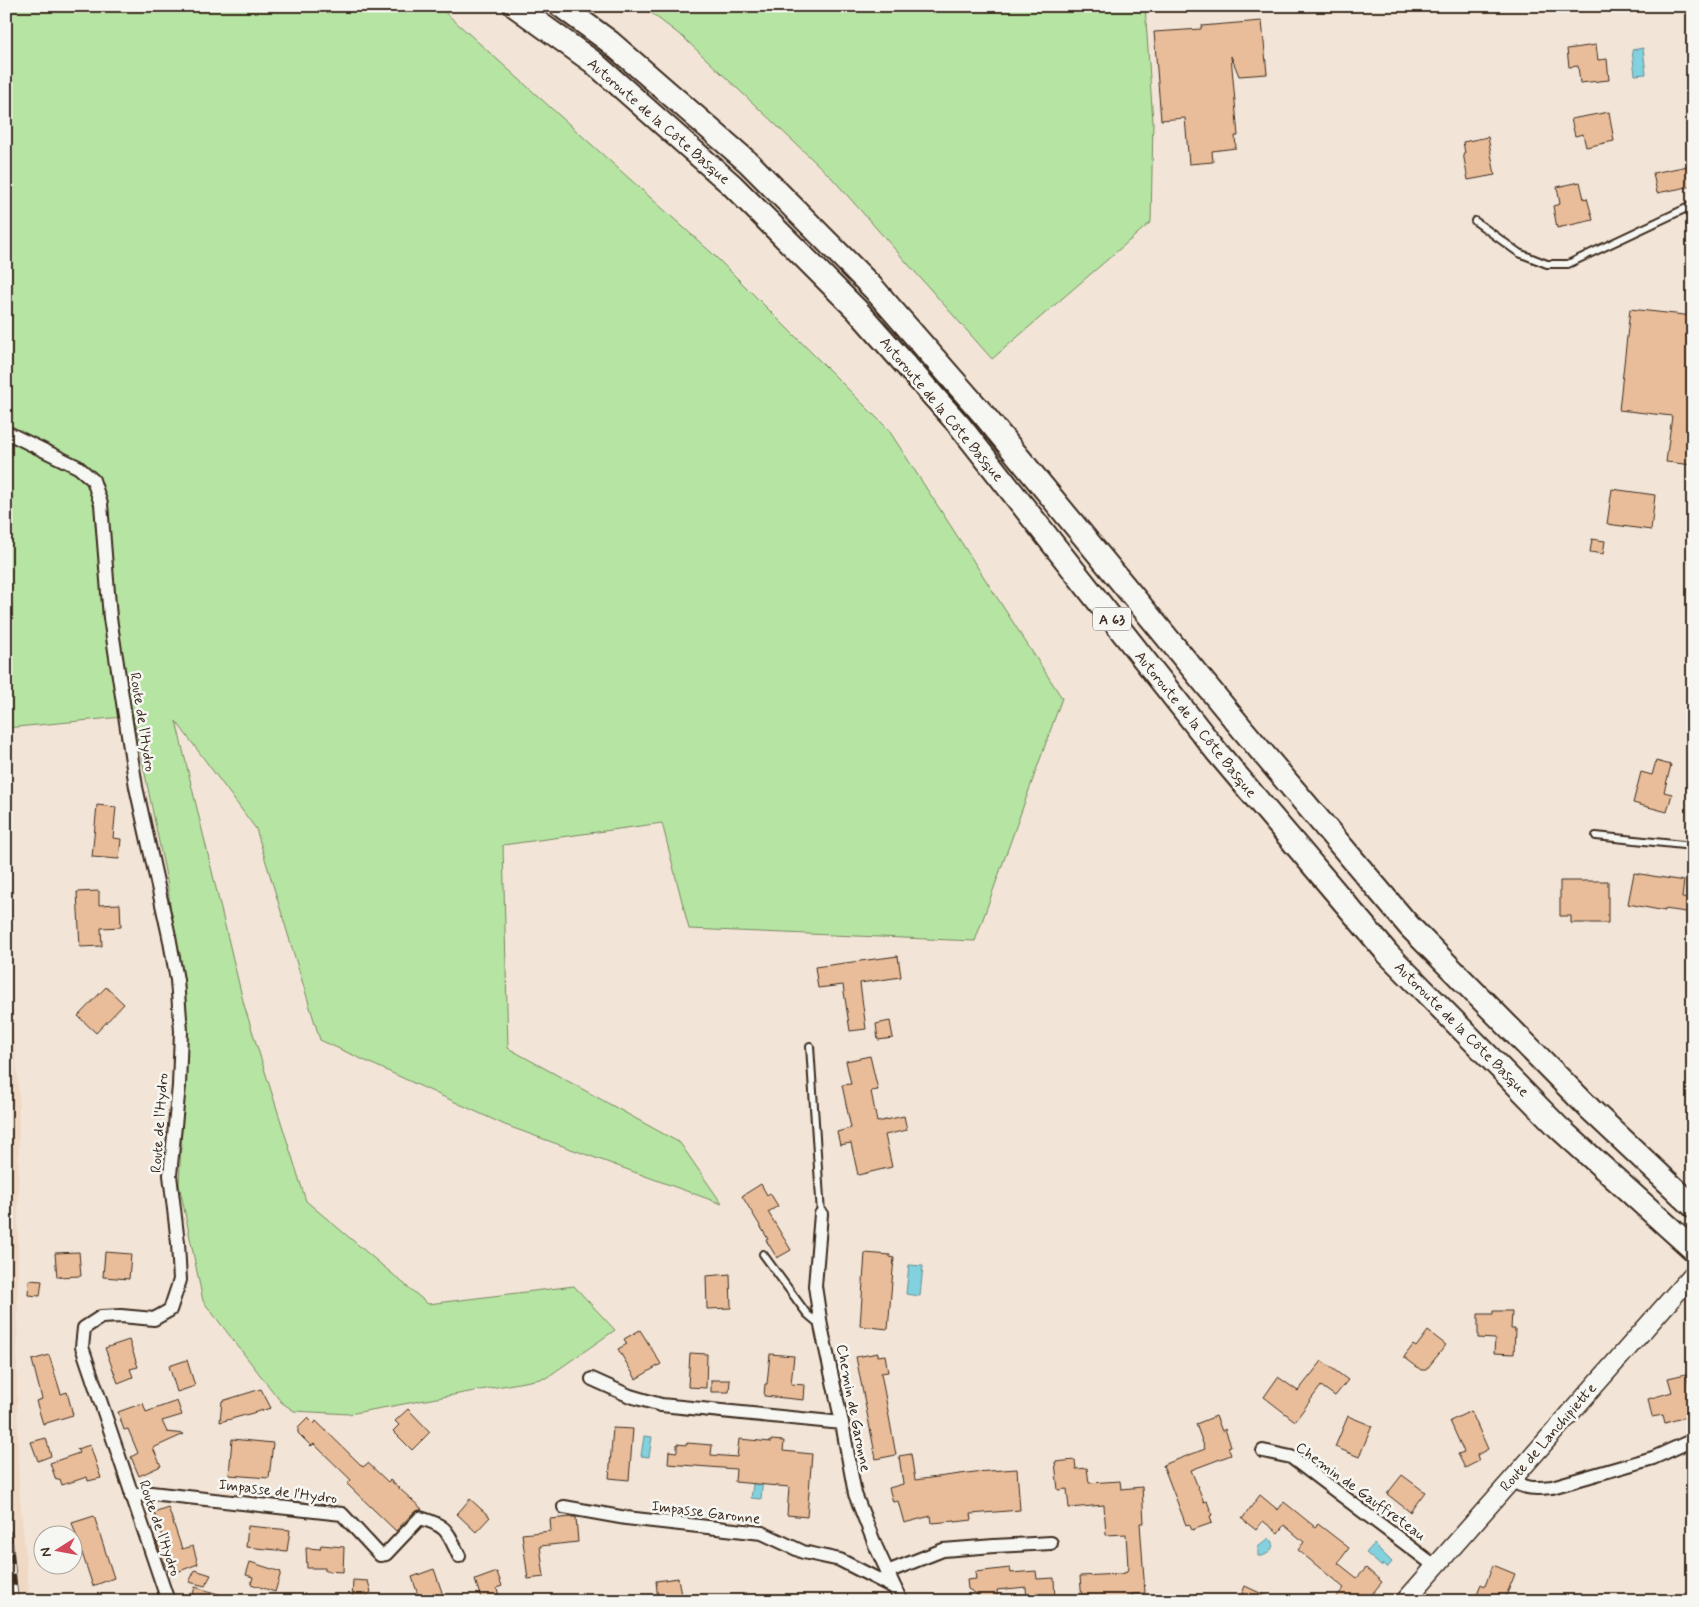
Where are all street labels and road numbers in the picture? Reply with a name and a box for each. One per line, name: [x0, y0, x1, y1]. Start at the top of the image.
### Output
street label: Autoroute de la Côte Basque: [583, 54, 734, 189]
street label: Autoroute de la Côte Basque: [875, 333, 1008, 486]
road number: A 63: [1093, 608, 1131, 630]
street label: Autoroute de la Côte Basque: [1130, 647, 1261, 802]
street label: Route de l'Hydro: [124, 671, 160, 773]
street label: Autoroute de la Côte Basque: [1389, 958, 1533, 1102]
street label: Route de l'Hydro: [147, 1072, 173, 1174]
street label: Chemin de Garonne: [831, 1343, 875, 1474]
street label: Route de Lanchipiette: [1496, 1379, 1602, 1496]
street label: Chemin de Gauffreteau: [1291, 1438, 1430, 1546]
street label: Impasse de l'Hydro: [217, 1475, 338, 1509]
street label: Route de l'Hydro: [133, 1478, 185, 1579]
street label: Impasse Garonne: [650, 1496, 762, 1530]

